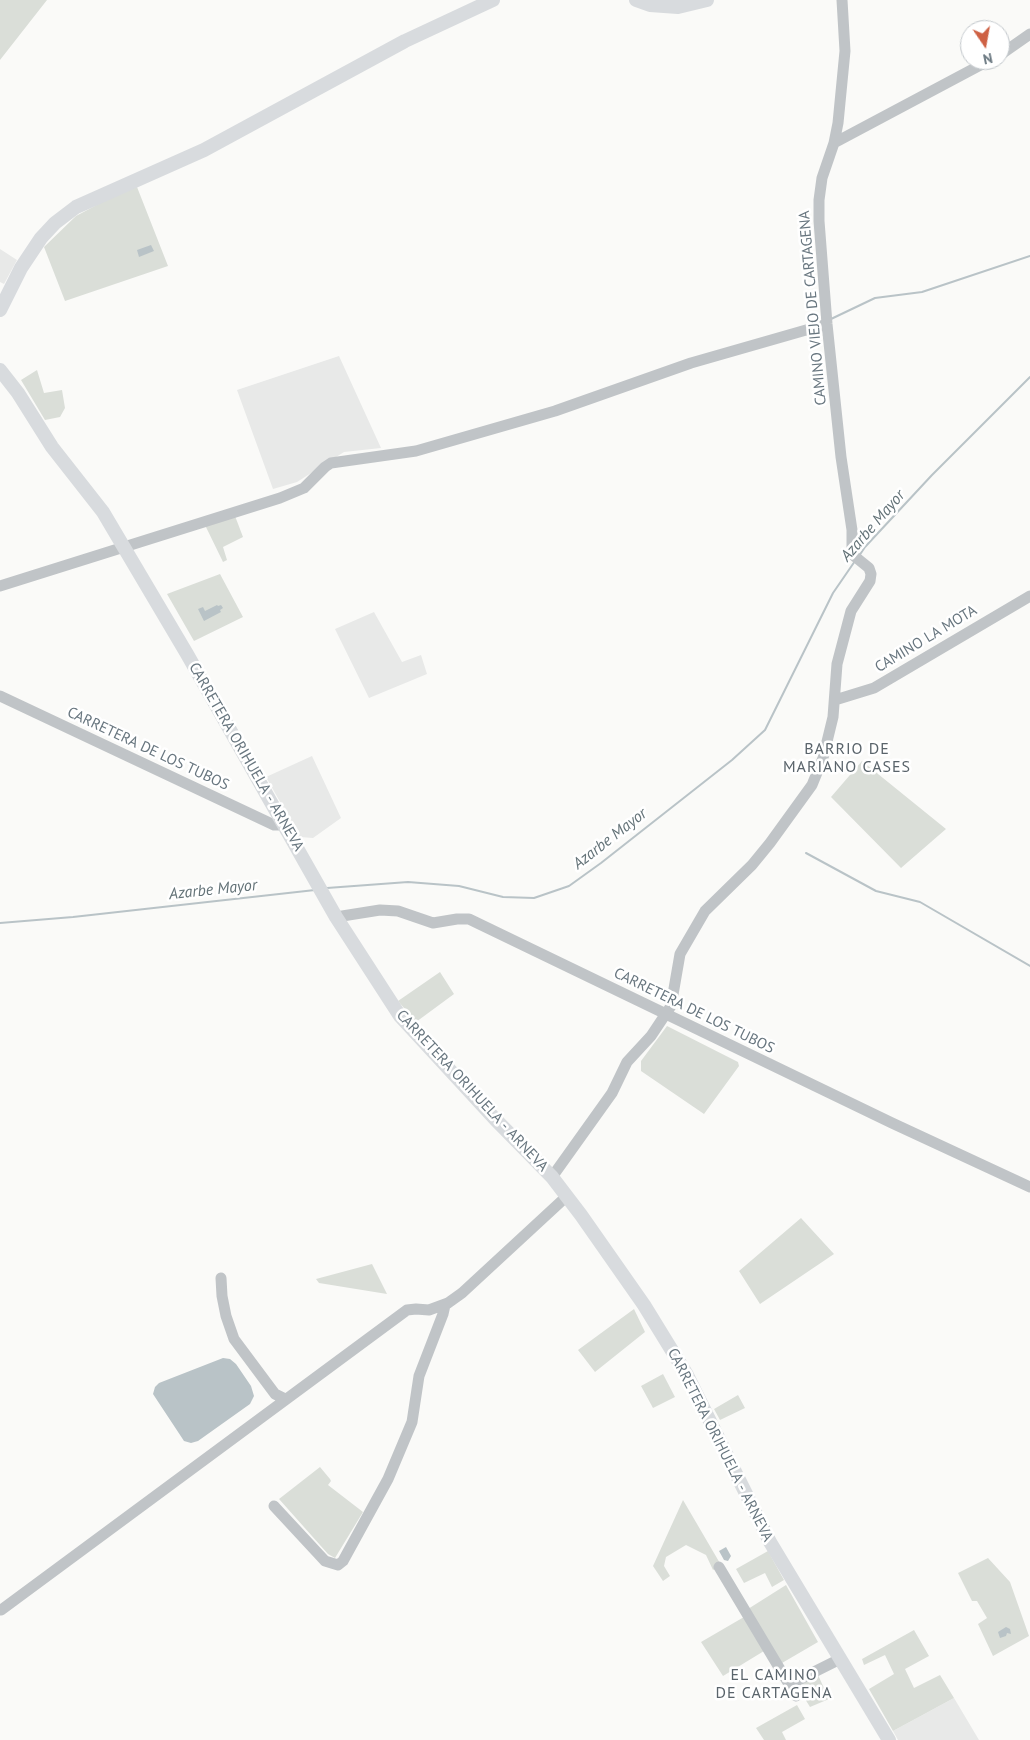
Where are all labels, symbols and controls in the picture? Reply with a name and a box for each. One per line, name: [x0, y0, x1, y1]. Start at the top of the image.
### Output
north arrow: [960, 20, 1010, 70]
text: N: [982, 49, 994, 68]
street label: CAMINO VIEJO DE CARTAGENA: [796, 210, 830, 406]
water label: Azarbe Mayor: [837, 486, 909, 566]
street label: CAMINO LA MOTA: [872, 602, 980, 676]
street label: CARRETERA ORIHUELA - ARNEVA: [185, 660, 307, 854]
street label: CARRETERA DE LOS TUBOS: [64, 704, 232, 794]
district label: BARRIO DE MARIANO CASES: [781, 739, 913, 777]
water label: Azarbe Mayor: [569, 804, 651, 874]
water label: Azarbe Mayor: [168, 876, 258, 904]
street label: CARRETERA DE LOS TUBOS: [611, 964, 777, 1058]
street label: CARRETERA ORIHUELA - ARNEVA: [392, 1006, 552, 1176]
street label: CARRETERA ORIHUELA - ARNEVA: [663, 1345, 777, 1545]
district label: EL CAMINO DE CARTAGENA: [714, 1665, 834, 1703]

